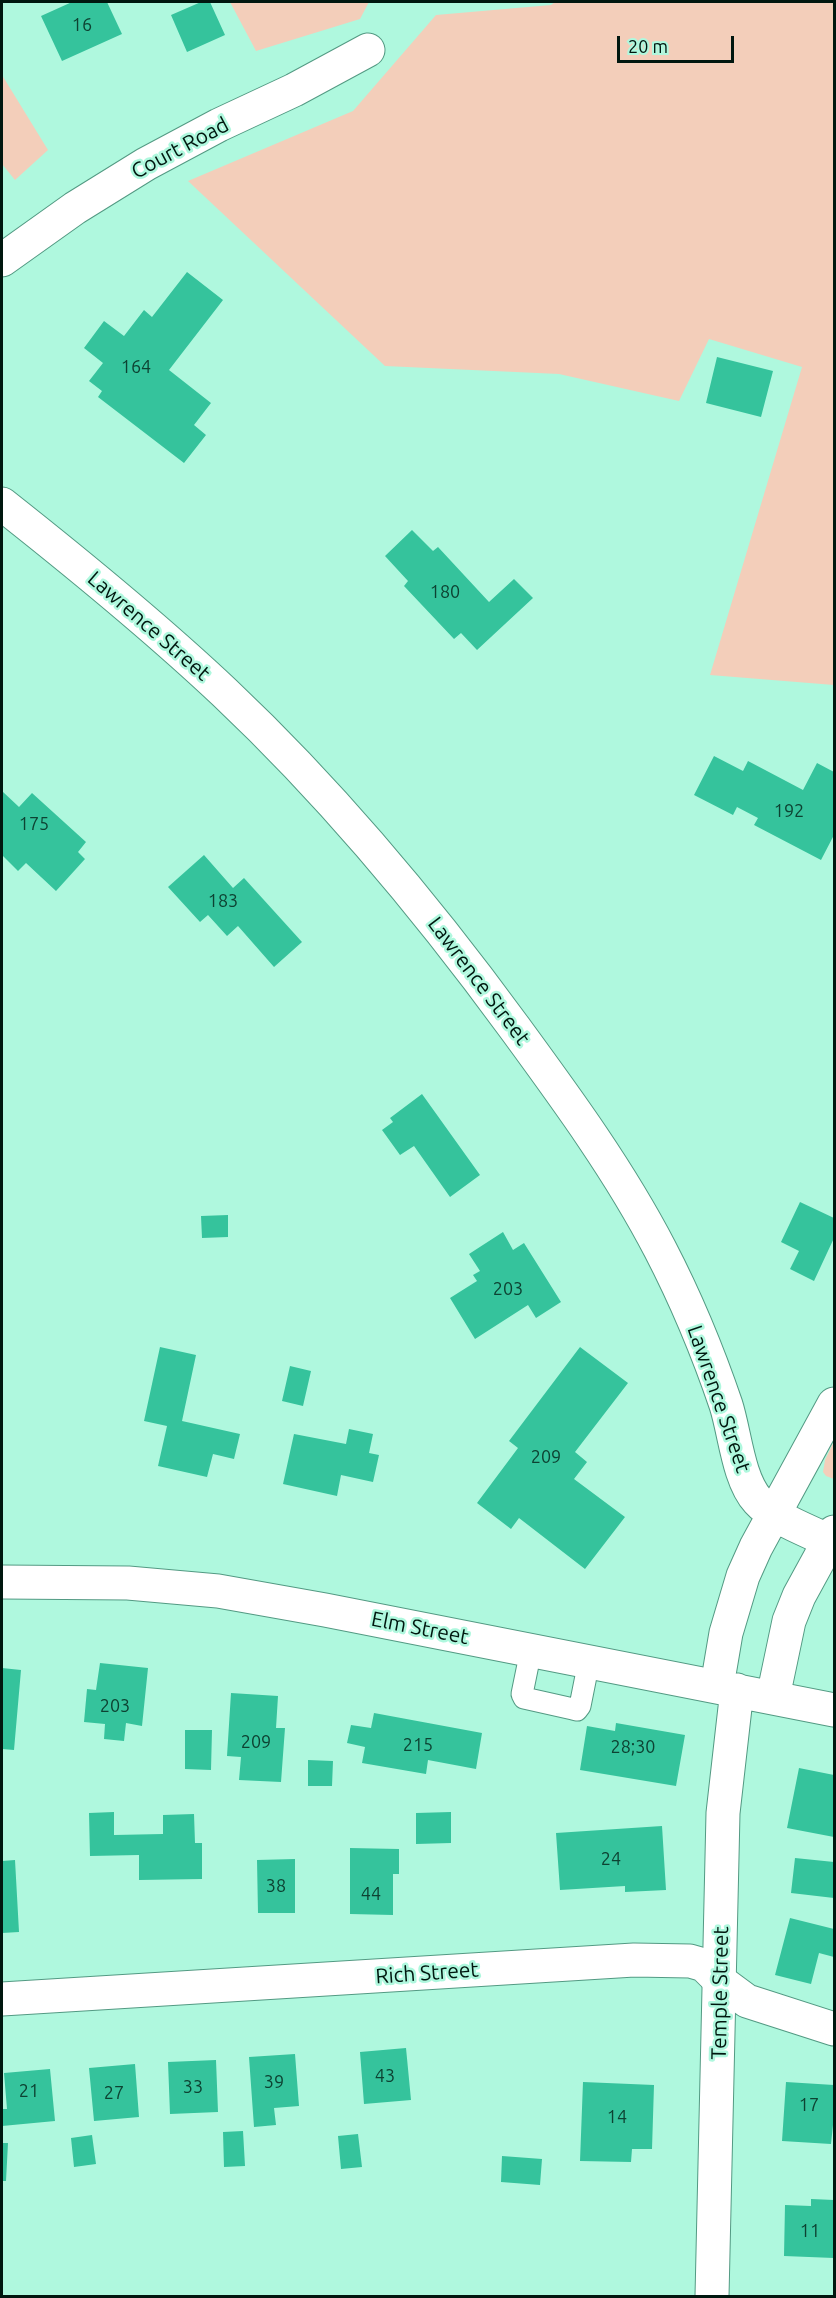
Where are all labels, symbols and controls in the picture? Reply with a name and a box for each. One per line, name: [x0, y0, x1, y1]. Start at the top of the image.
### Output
house number: 16: [72, 14, 92, 36]
scale bar: [620, 24, 737, 62]
text: 20 m: [628, 36, 668, 56]
street label: Court Road: [127, 112, 233, 184]
house number: 164: [121, 356, 151, 378]
street label: Lawrence Street: [83, 566, 215, 686]
house number: 180: [430, 581, 460, 603]
house number: 192: [774, 800, 804, 822]
house number: 175: [19, 813, 49, 835]
house number: 183: [208, 890, 238, 912]
street label: Lawrence Street: [423, 912, 535, 1050]
house number: 203: [493, 1278, 523, 1300]
street label: Lawrence Street: [682, 1322, 756, 1476]
house number: 209: [531, 1446, 561, 1468]
street label: Elm Street: [369, 1606, 471, 1650]
house number: 203: [100, 1695, 130, 1717]
house number: 209: [241, 1731, 271, 1753]
house number: 215: [403, 1734, 433, 1756]
house number: 28;30: [610, 1736, 656, 1758]
house number: 24: [601, 1848, 621, 1870]
house number: 38: [266, 1875, 286, 1897]
house number: 44: [361, 1883, 381, 1905]
street label: Temple Street: [706, 1926, 734, 2060]
street label: Rich Street: [375, 1957, 479, 1989]
house number: 43: [375, 2065, 395, 2087]
house number: 39: [264, 2071, 284, 2093]
house number: 33: [183, 2076, 203, 2098]
house number: 21: [19, 2080, 39, 2102]
house number: 27: [104, 2082, 124, 2104]
house number: 17: [799, 2094, 819, 2116]
house number: 14: [607, 2106, 627, 2128]
house number: 11: [800, 2220, 820, 2242]

